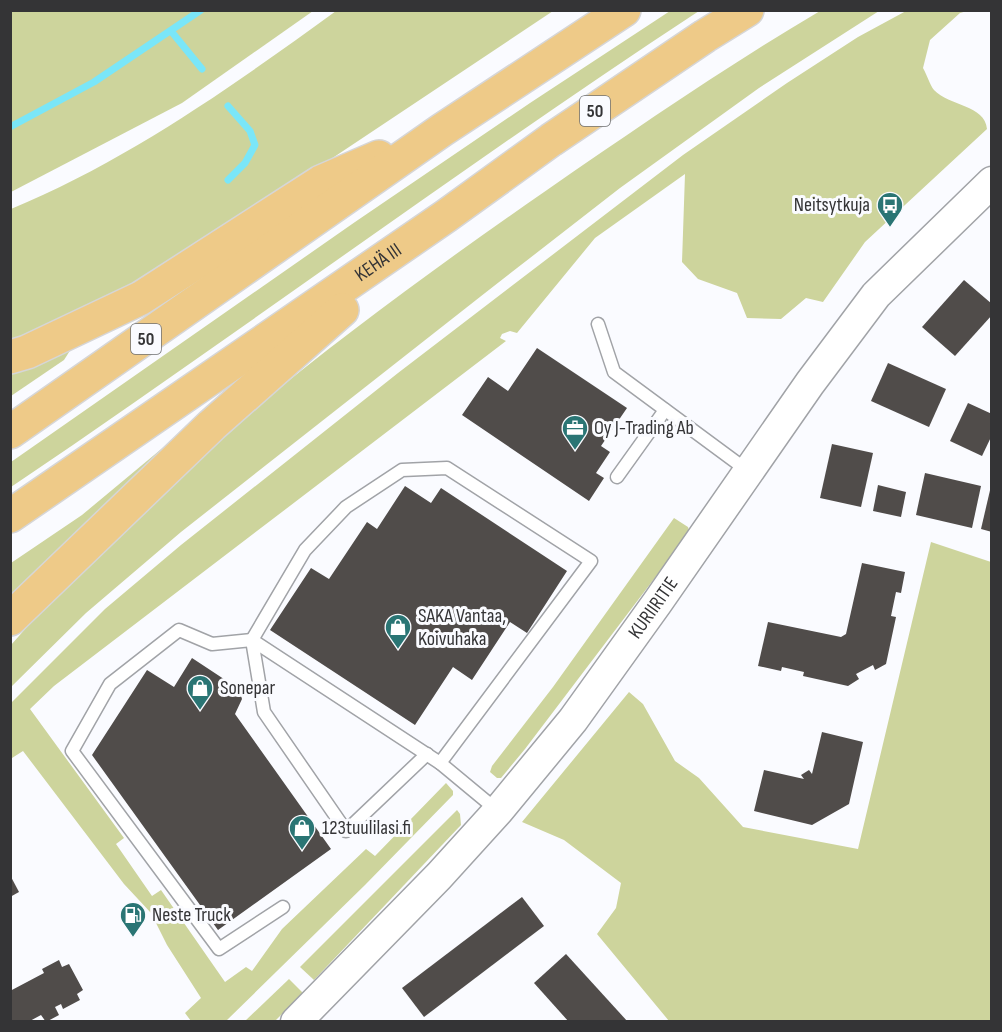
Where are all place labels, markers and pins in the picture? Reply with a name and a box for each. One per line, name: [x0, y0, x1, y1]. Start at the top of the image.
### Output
bus stop icon: Neitsytkuja: [875, 190, 905, 228]
place label: Neitsytkuja: [794, 193, 870, 217]
office icon: Oy J-Trading Ab: [560, 413, 590, 451]
place label: Oy J-Trading Ab: [594, 416, 694, 440]
place label: SAKA Vantaa, Koivuhaka: [418, 604, 506, 651]
shop icon: SAKA Vantaa, Koivuhaka: [383, 612, 413, 650]
shop icon: Sonepar: [185, 673, 215, 711]
place label: Sonepar: [220, 676, 275, 700]
shop icon: 123tuulilasi.fi: [287, 813, 317, 851]
place label: 123tuulilasi.fi: [322, 816, 411, 840]
fuel station icon: Neste Truck: [118, 900, 148, 938]
place label: Neste Truck: [152, 903, 231, 927]

